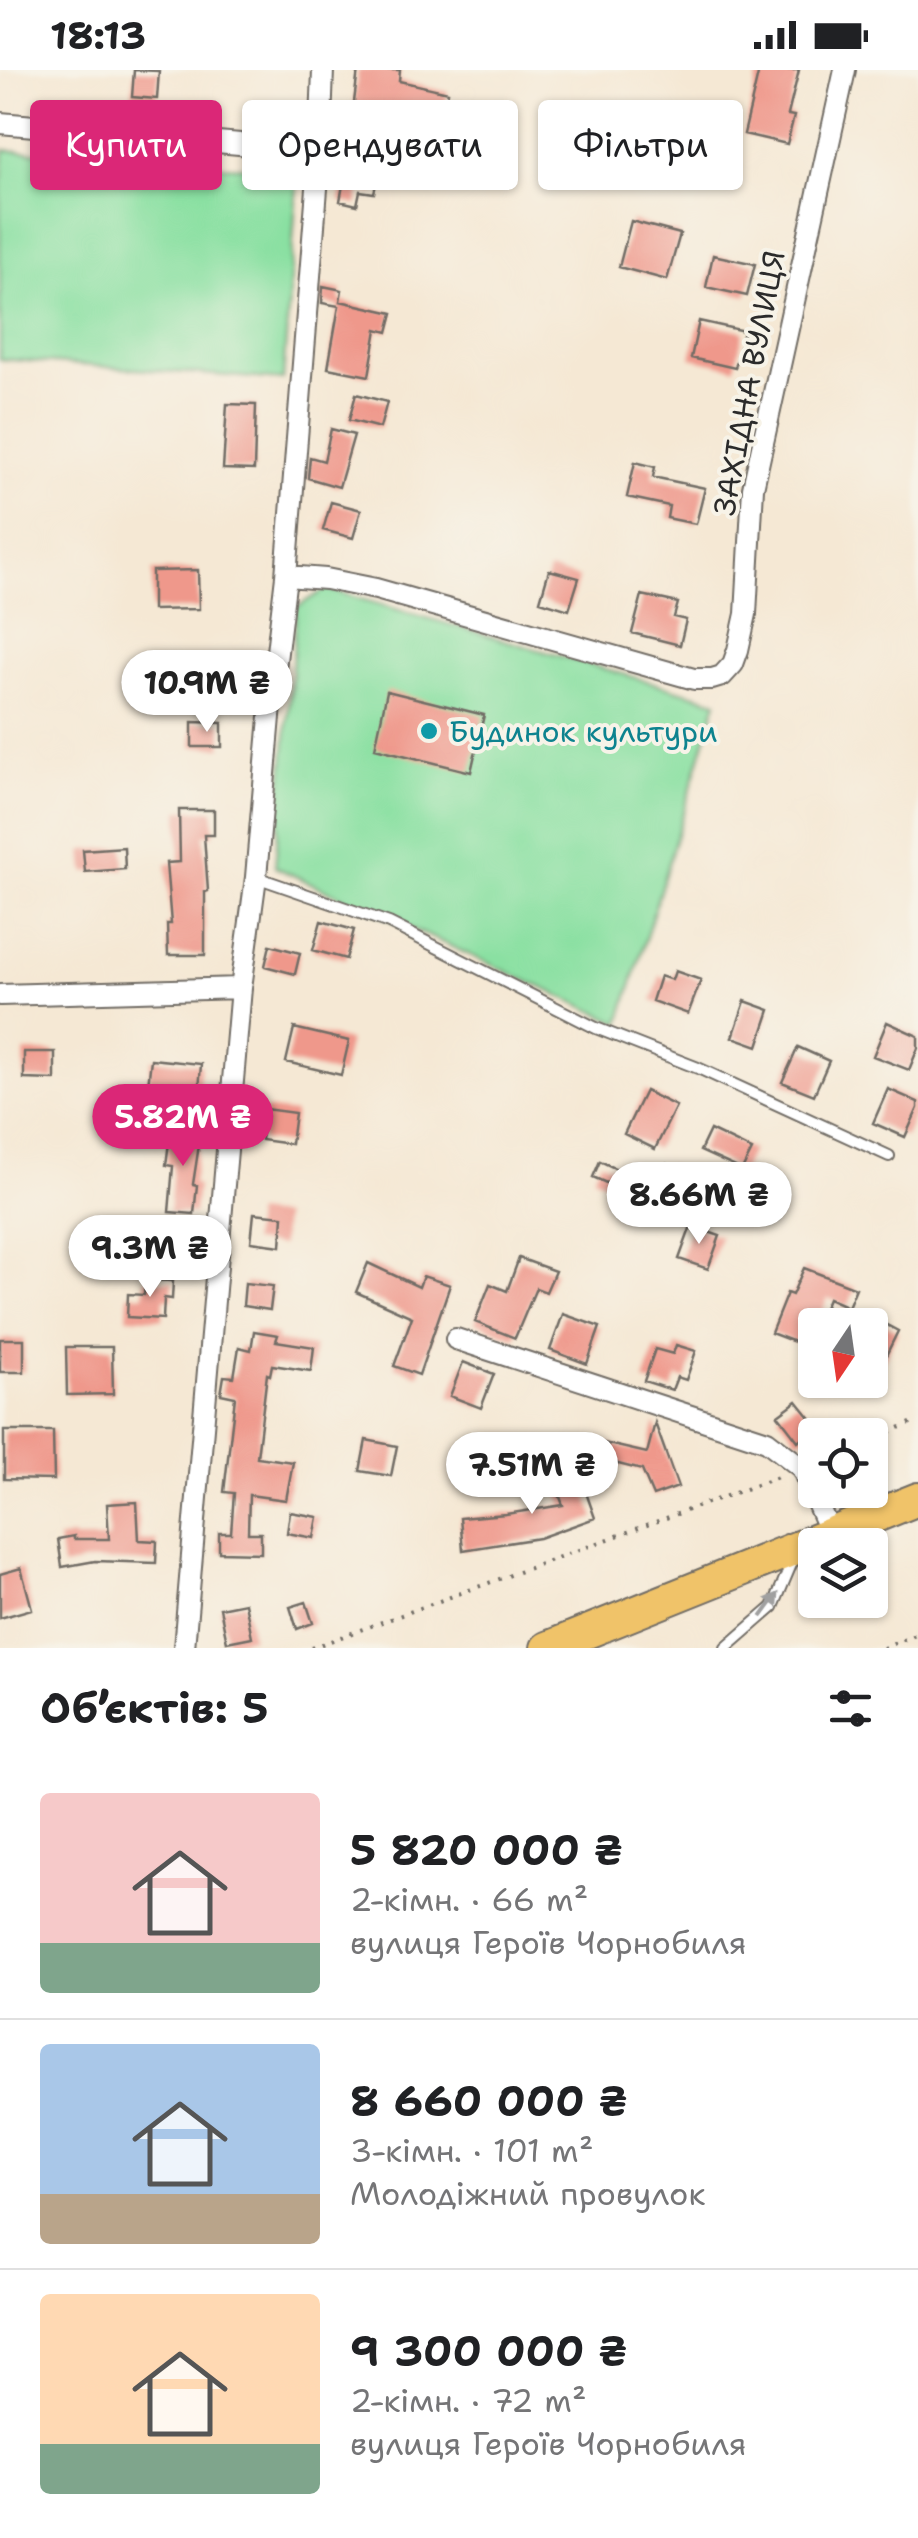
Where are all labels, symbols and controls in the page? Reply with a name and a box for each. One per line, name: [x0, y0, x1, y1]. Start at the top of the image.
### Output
text: 18:13: [50, 10, 146, 61]
chip: Купити: [30, 100, 222, 190]
chip: Орендувати: [242, 100, 518, 190]
chip: Фільтри: [538, 100, 743, 190]
street label: ЗАХІДНА ВУЛИЦЯ: [703, 247, 795, 519]
pin: 10.9M ₴: [115, 650, 299, 735]
text: 10.9M ₴: [143, 661, 271, 704]
place label: Будинок культури: [449, 711, 718, 752]
marker: Будинок культури: [418, 720, 440, 742]
pin: 5.82M ₴: [91, 1084, 275, 1169]
text: 5.82M ₴: [114, 1095, 252, 1138]
pin: 8.66M ₴: [607, 1162, 791, 1247]
text: 8.66M ₴: [629, 1173, 769, 1216]
pin: 9.3M ₴: [69, 1215, 231, 1300]
text: 9.3M ₴: [91, 1226, 209, 1269]
north arrow: [798, 1308, 888, 1398]
map controls: [798, 1308, 888, 1618]
button: locate: [798, 1418, 888, 1508]
pin: 7.51M ₴: [440, 1432, 624, 1517]
text: 7.51M ₴: [468, 1443, 596, 1486]
button: layers: [798, 1528, 888, 1618]
one-way arrow: [760, 1592, 779, 1618]
text: Об’єктів: 5: [40, 1680, 269, 1736]
icon: filters: [823, 1681, 878, 1736]
text: 5 820 000 ₴: [350, 1822, 623, 1878]
icon: home: [120, 1833, 240, 1953]
text: 2-кімн. · 66 m²: [350, 1878, 588, 1921]
text: вулиця Героїв Чорнобиля: [350, 1921, 747, 1964]
text: 8 660 000 ₴: [350, 2073, 628, 2129]
icon: home: [120, 2084, 240, 2204]
text: 3-кімн. · 101 m²: [350, 2129, 593, 2172]
text: Молодіжний провулок: [350, 2172, 705, 2215]
text: 9 300 000 ₴: [350, 2323, 627, 2379]
icon: home: [120, 2334, 240, 2454]
text: 2-кімн. · 72 m²: [350, 2379, 587, 2422]
text: вулиця Героїв Чорнобиля: [350, 2422, 747, 2465]

